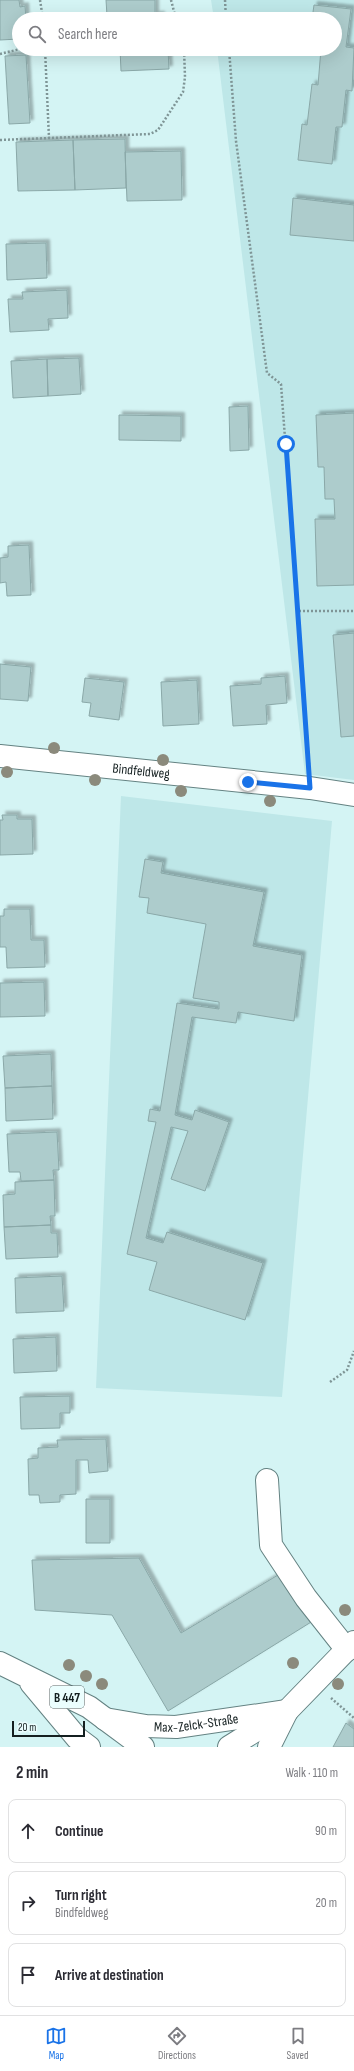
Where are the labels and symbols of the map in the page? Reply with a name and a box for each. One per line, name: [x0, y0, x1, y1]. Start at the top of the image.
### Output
route start: [277, 435, 295, 453]
street label: Bindfeldweg: [112, 760, 171, 783]
route end: [239, 773, 257, 791]
road number: B 447: [50, 1686, 84, 1708]
street label: Max-Zelck-Straße: [154, 1710, 240, 1736]
scale bar: [12, 1719, 85, 1738]

